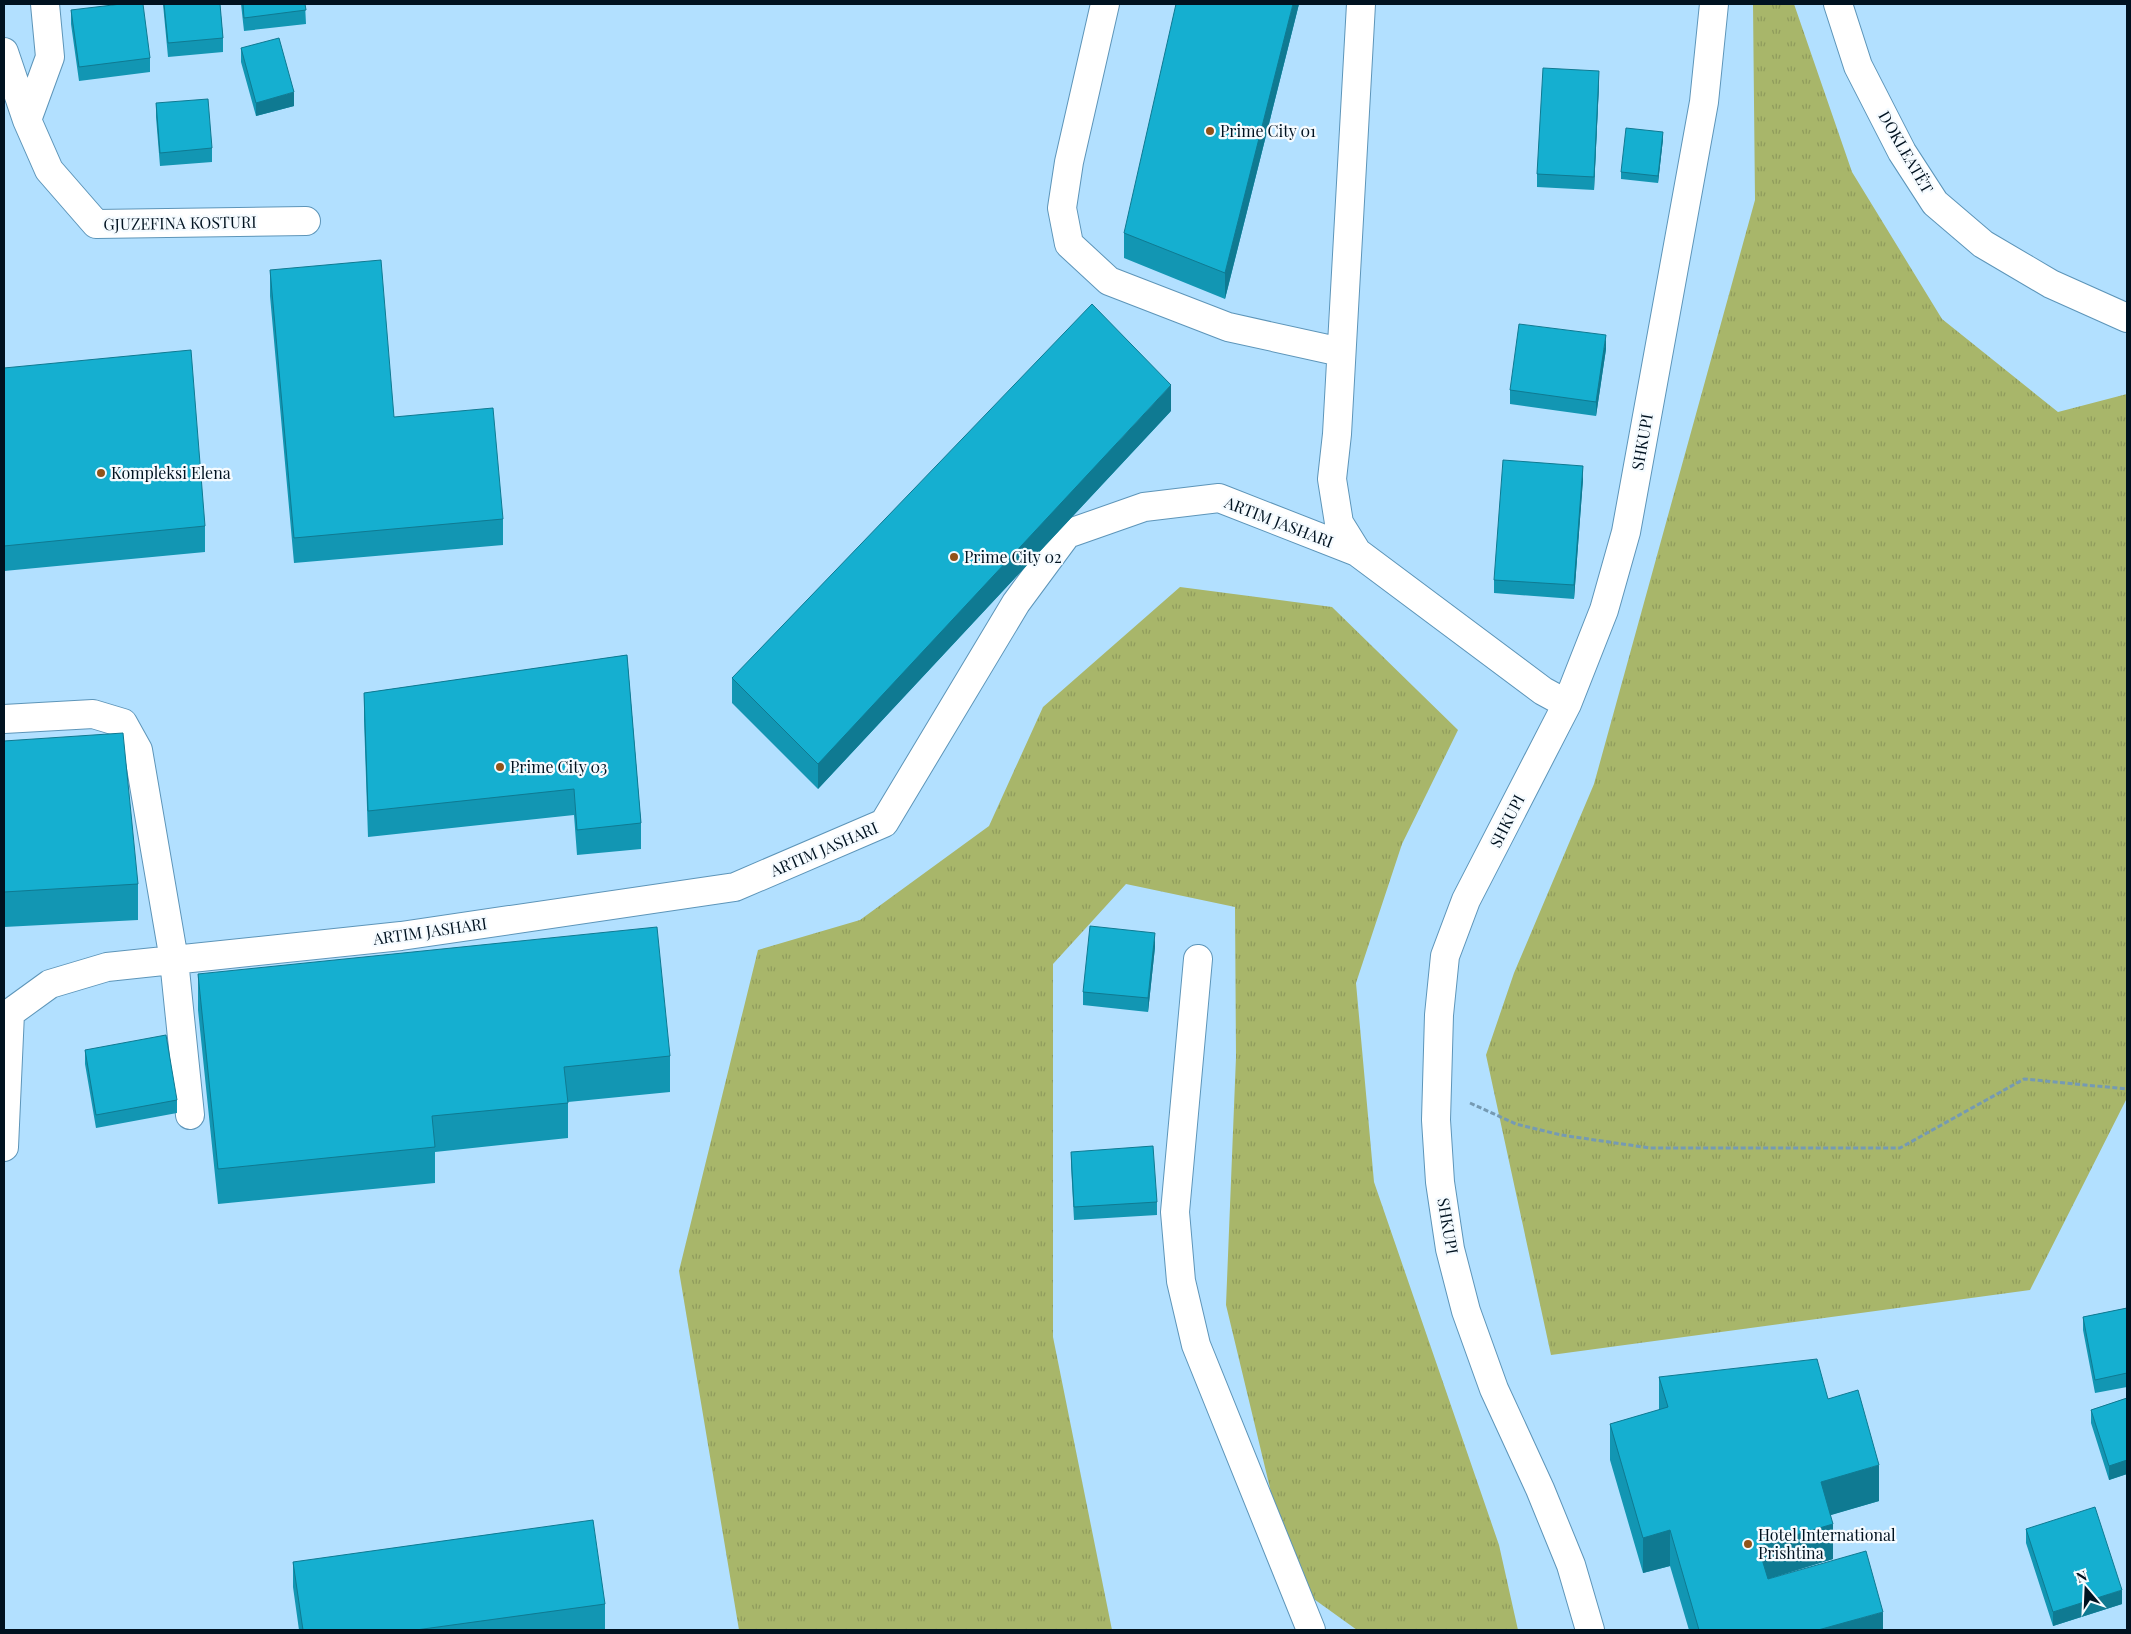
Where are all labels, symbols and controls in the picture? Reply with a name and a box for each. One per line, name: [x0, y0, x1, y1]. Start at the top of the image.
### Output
street label: DOKLEATËT: [1874, 107, 1939, 197]
place label: Prime City 01: [1220, 120, 1316, 141]
marker: Prime City 01: [1204, 125, 1216, 137]
street label: GJUZEFINA KOSTURI: [103, 211, 257, 234]
street label: SHKUPI: [1626, 412, 1657, 472]
place label: Kompleksi Elena: [111, 462, 231, 483]
marker: Kompleksi Elena: [95, 467, 107, 479]
street label: ARTIM JASHARI: [1221, 491, 1337, 552]
place label: Prime City 02: [964, 546, 1062, 567]
marker: Prime City 02: [948, 551, 960, 563]
place label: Prime City 03: [510, 756, 607, 777]
marker: Prime City 03: [494, 761, 506, 773]
street label: SHKUPI: [1484, 791, 1529, 851]
street label: ARTIM JASHARI: [766, 816, 881, 881]
street label: ARTIM JASHARI: [371, 912, 488, 949]
street label: SHKUPI: [1433, 1196, 1464, 1256]
place label: Hotel International Prishtina: [1758, 1524, 1896, 1563]
marker: Hotel International Prishtina: [1742, 1538, 1754, 1550]
north arrow: [2061, 1564, 2111, 1614]
text: N: [2074, 1566, 2089, 1587]

